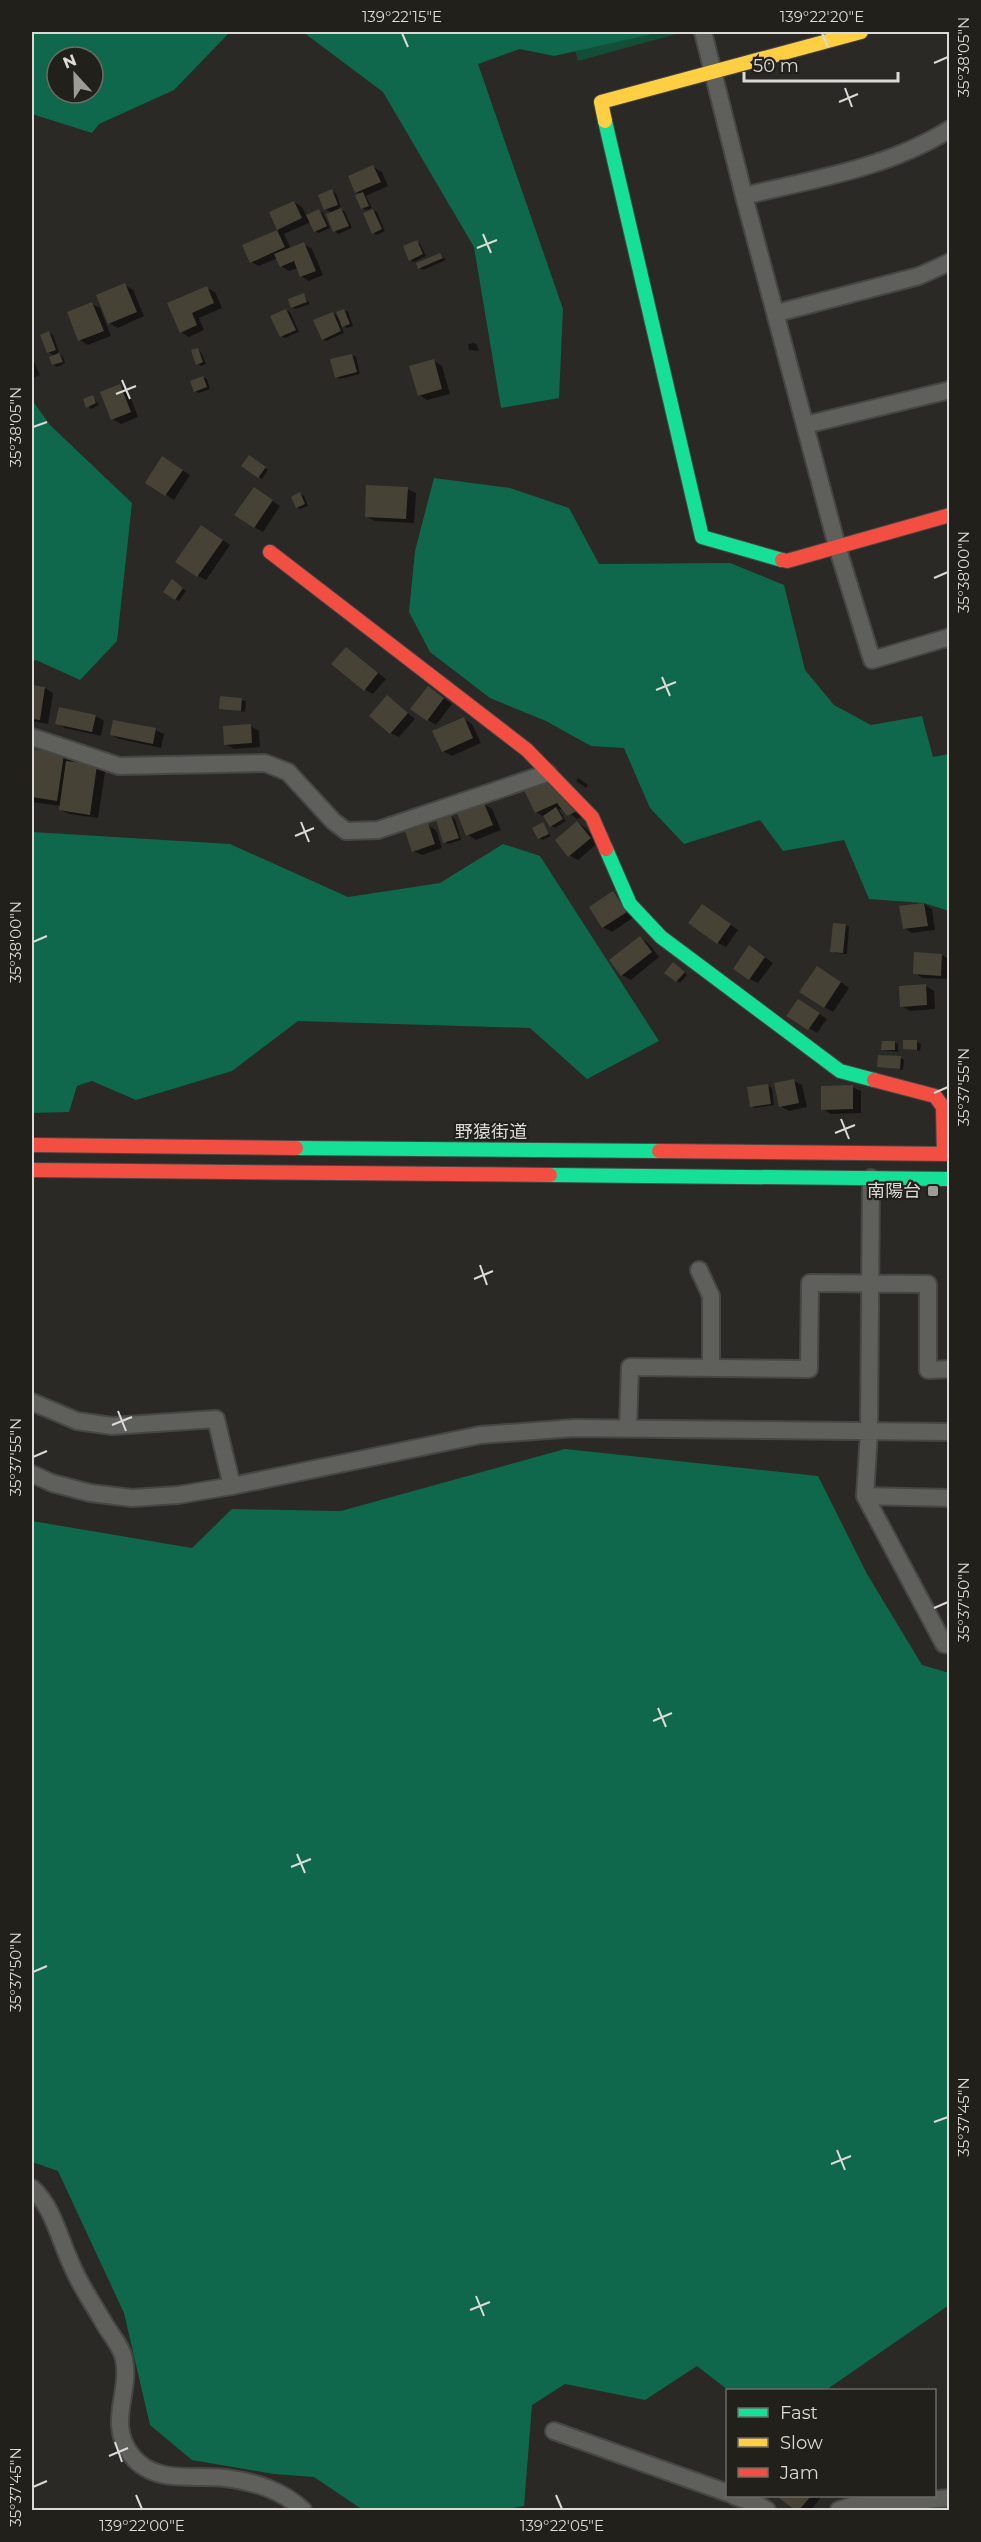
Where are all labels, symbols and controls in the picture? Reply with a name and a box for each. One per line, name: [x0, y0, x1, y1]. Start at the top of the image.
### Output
text: 139°22'15"E: [362, 7, 442, 26]
text: 139°22'20"E: [780, 7, 864, 26]
text: 35°38'05"N: [954, 17, 973, 97]
north arrow: [45, 45, 105, 105]
scale bar: [744, 45, 898, 83]
text: N: [60, 50, 79, 73]
text: 50 m: [753, 55, 799, 77]
text: 35°38'05"N: [6, 387, 25, 467]
text: 35°38'00"N: [954, 531, 973, 613]
text: 35°38'00"N: [6, 901, 25, 983]
text: 35°37'55"N: [954, 1048, 973, 1126]
street label: 野猿街道: [455, 1121, 527, 1143]
place label: 南陽台: [867, 1180, 921, 1202]
marker: 南陽台: [926, 1184, 940, 1198]
text: 35°37'55"N: [6, 1418, 25, 1496]
text: 35°37'50"N: [954, 1562, 973, 1642]
text: 35°37'50"N: [6, 1932, 25, 2012]
text: 35°37'45"N: [954, 2077, 973, 2157]
legend: [726, 2389, 936, 2497]
text: Fast: [780, 2402, 818, 2424]
text: Slow: [780, 2432, 823, 2454]
text: 35°37'45"N: [6, 2447, 25, 2527]
text: Jam: [779, 2462, 819, 2484]
text: 139°22'00"E: [99, 2516, 185, 2535]
text: 139°22'05"E: [520, 2516, 604, 2535]

